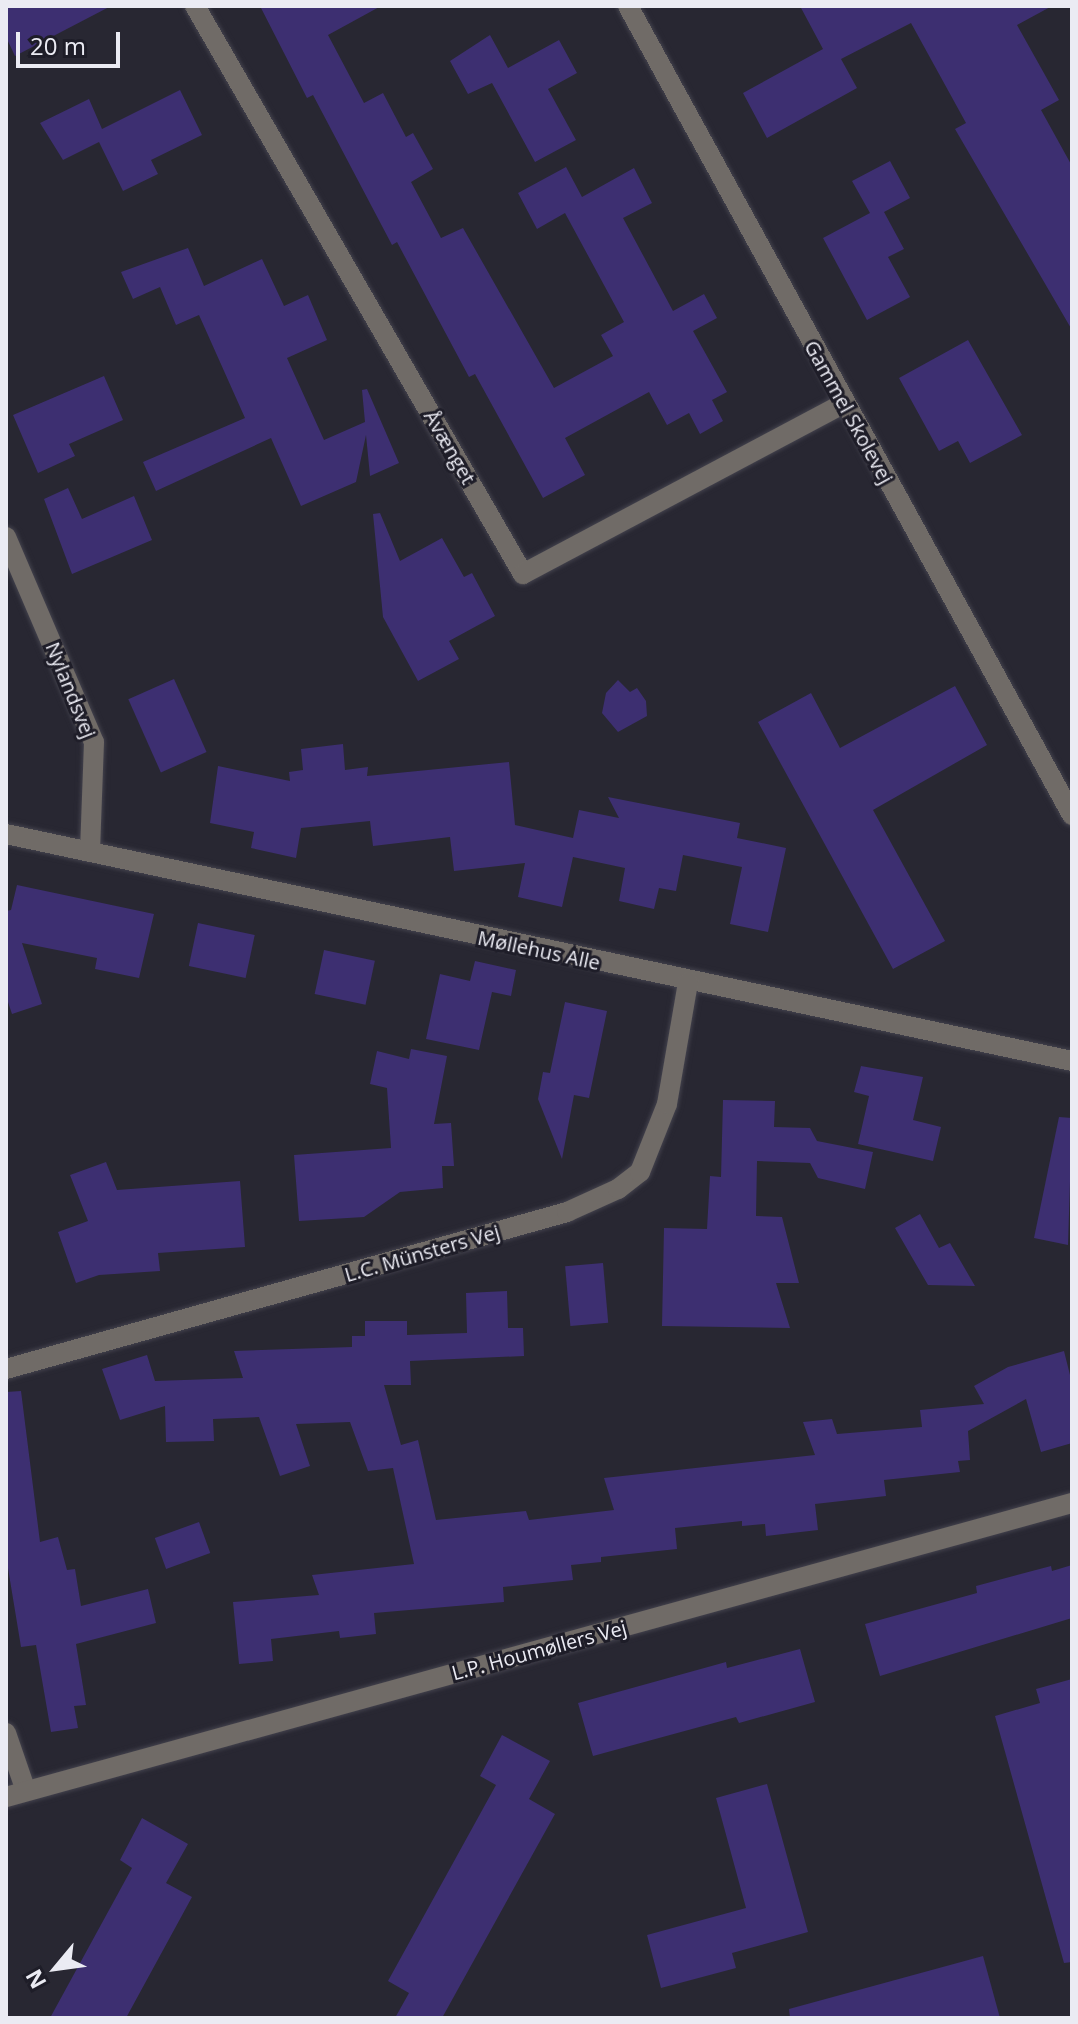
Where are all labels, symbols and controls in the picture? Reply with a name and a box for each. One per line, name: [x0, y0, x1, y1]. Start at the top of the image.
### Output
scale bar: [20, 16, 124, 66]
text: 20 m: [30, 29, 86, 62]
street label: Gammel Skolevej: [800, 336, 898, 488]
street label: Åvænget: [419, 406, 481, 488]
street label: Nylandsvej: [41, 638, 101, 742]
street label: Møllehus Alle: [476, 925, 602, 975]
street label: L.C. Münsters Vej: [342, 1219, 502, 1287]
street label: L.P. Houmøllers Vej: [449, 1615, 629, 1685]
north arrow: [16, 1928, 96, 2008]
text: N: [18, 1965, 52, 1995]

